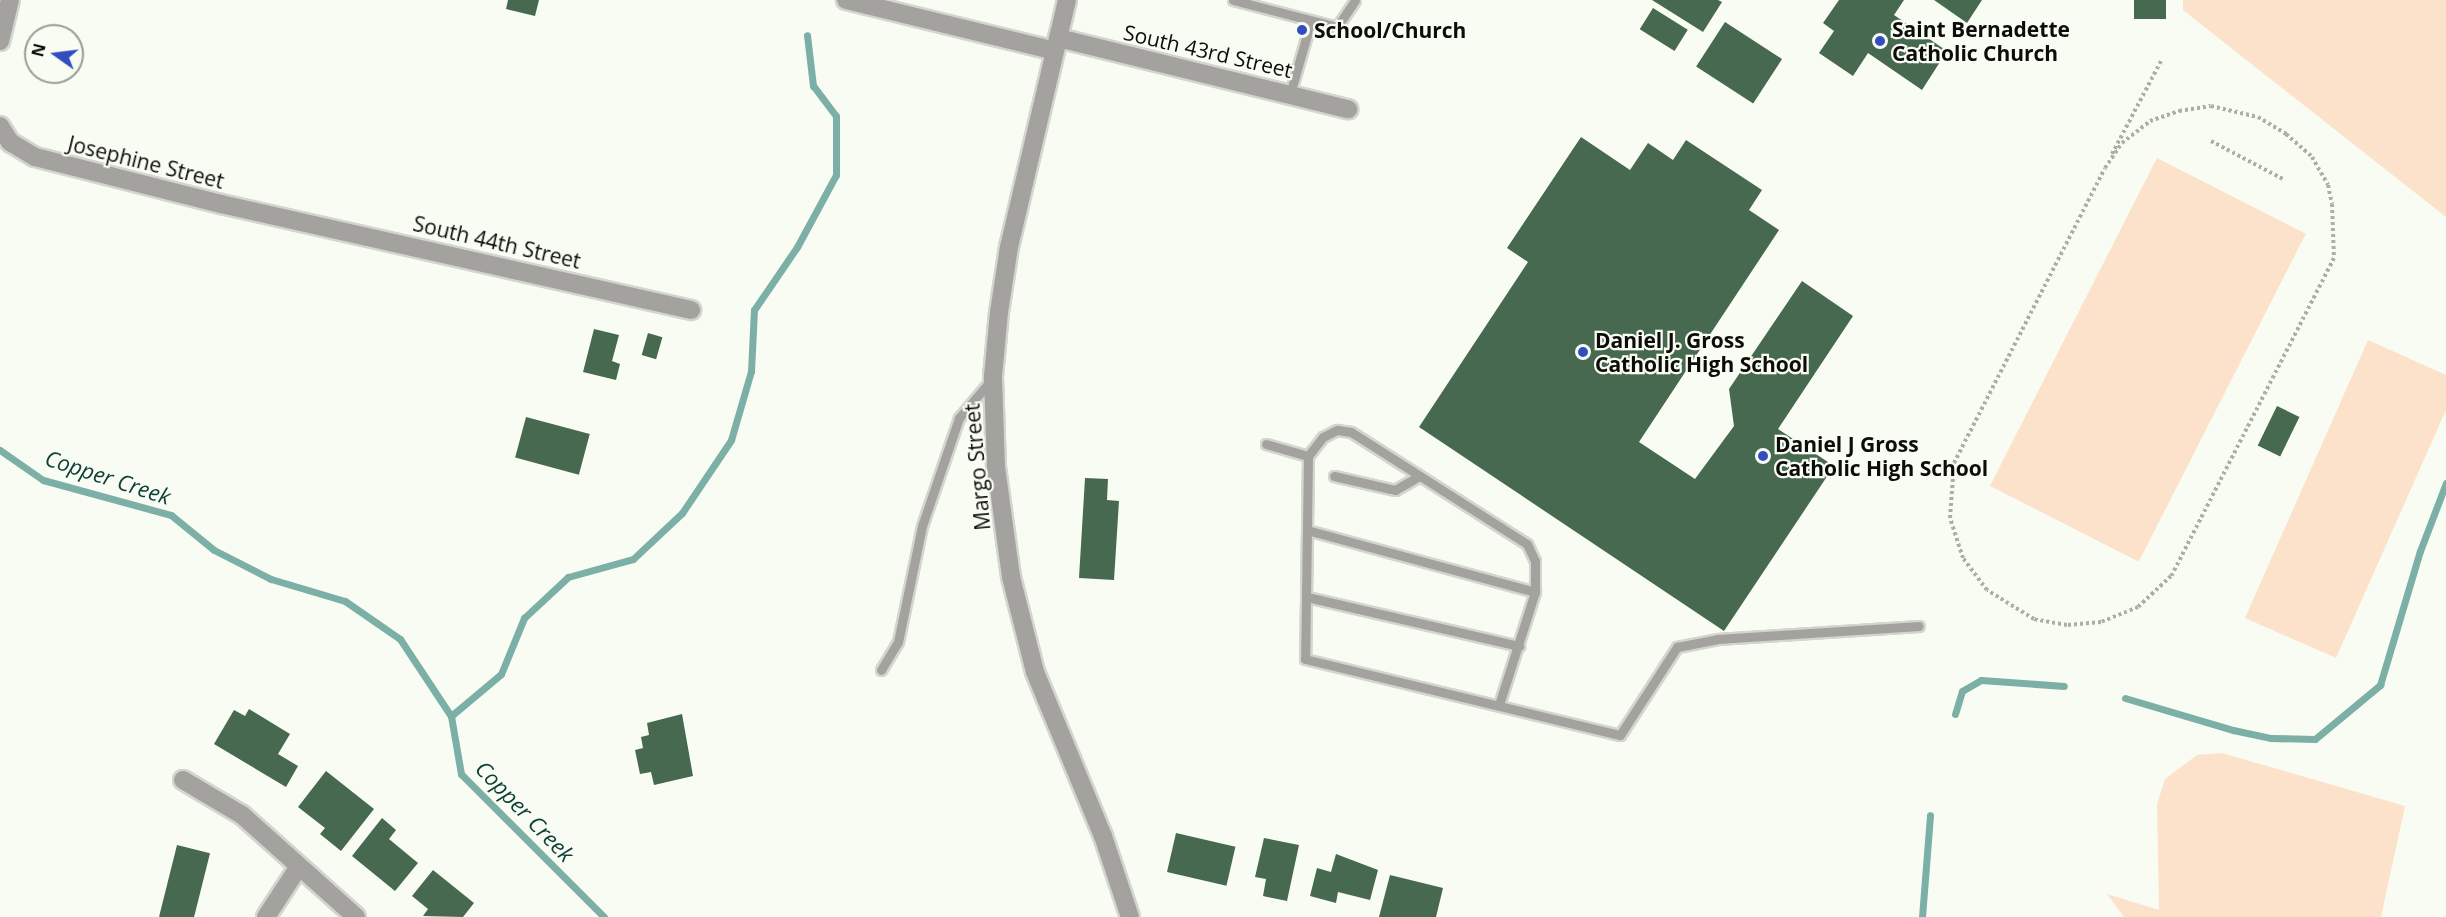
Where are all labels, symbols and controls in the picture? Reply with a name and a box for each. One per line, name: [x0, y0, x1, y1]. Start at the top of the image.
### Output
place label: Saint Bernadette Catholic Church: [1892, 16, 2070, 66]
place label: School/Church: [1314, 17, 1466, 43]
street label: South 43rd Street: [1121, 19, 1295, 83]
marker: School/Church: [1295, 23, 1309, 37]
north arrow: [24, 24, 84, 84]
marker: Saint Bernadette Catholic Church: [1873, 34, 1887, 48]
text: N: [26, 41, 51, 59]
street label: Josephine Street: [65, 130, 227, 194]
street label: South 44th Street: [411, 210, 583, 274]
place label: Daniel J. Gross Catholic High School: [1595, 327, 1808, 377]
marker: Daniel J. Gross Catholic High School: [1576, 345, 1590, 359]
street label: Margo Street: [959, 403, 995, 531]
place label: Daniel J Gross Catholic High School: [1775, 431, 1988, 481]
water label: Copper Creek: [42, 444, 174, 510]
marker: Daniel J Gross Catholic High School: [1756, 449, 1770, 463]
water label: Copper Creek: [470, 755, 580, 867]

